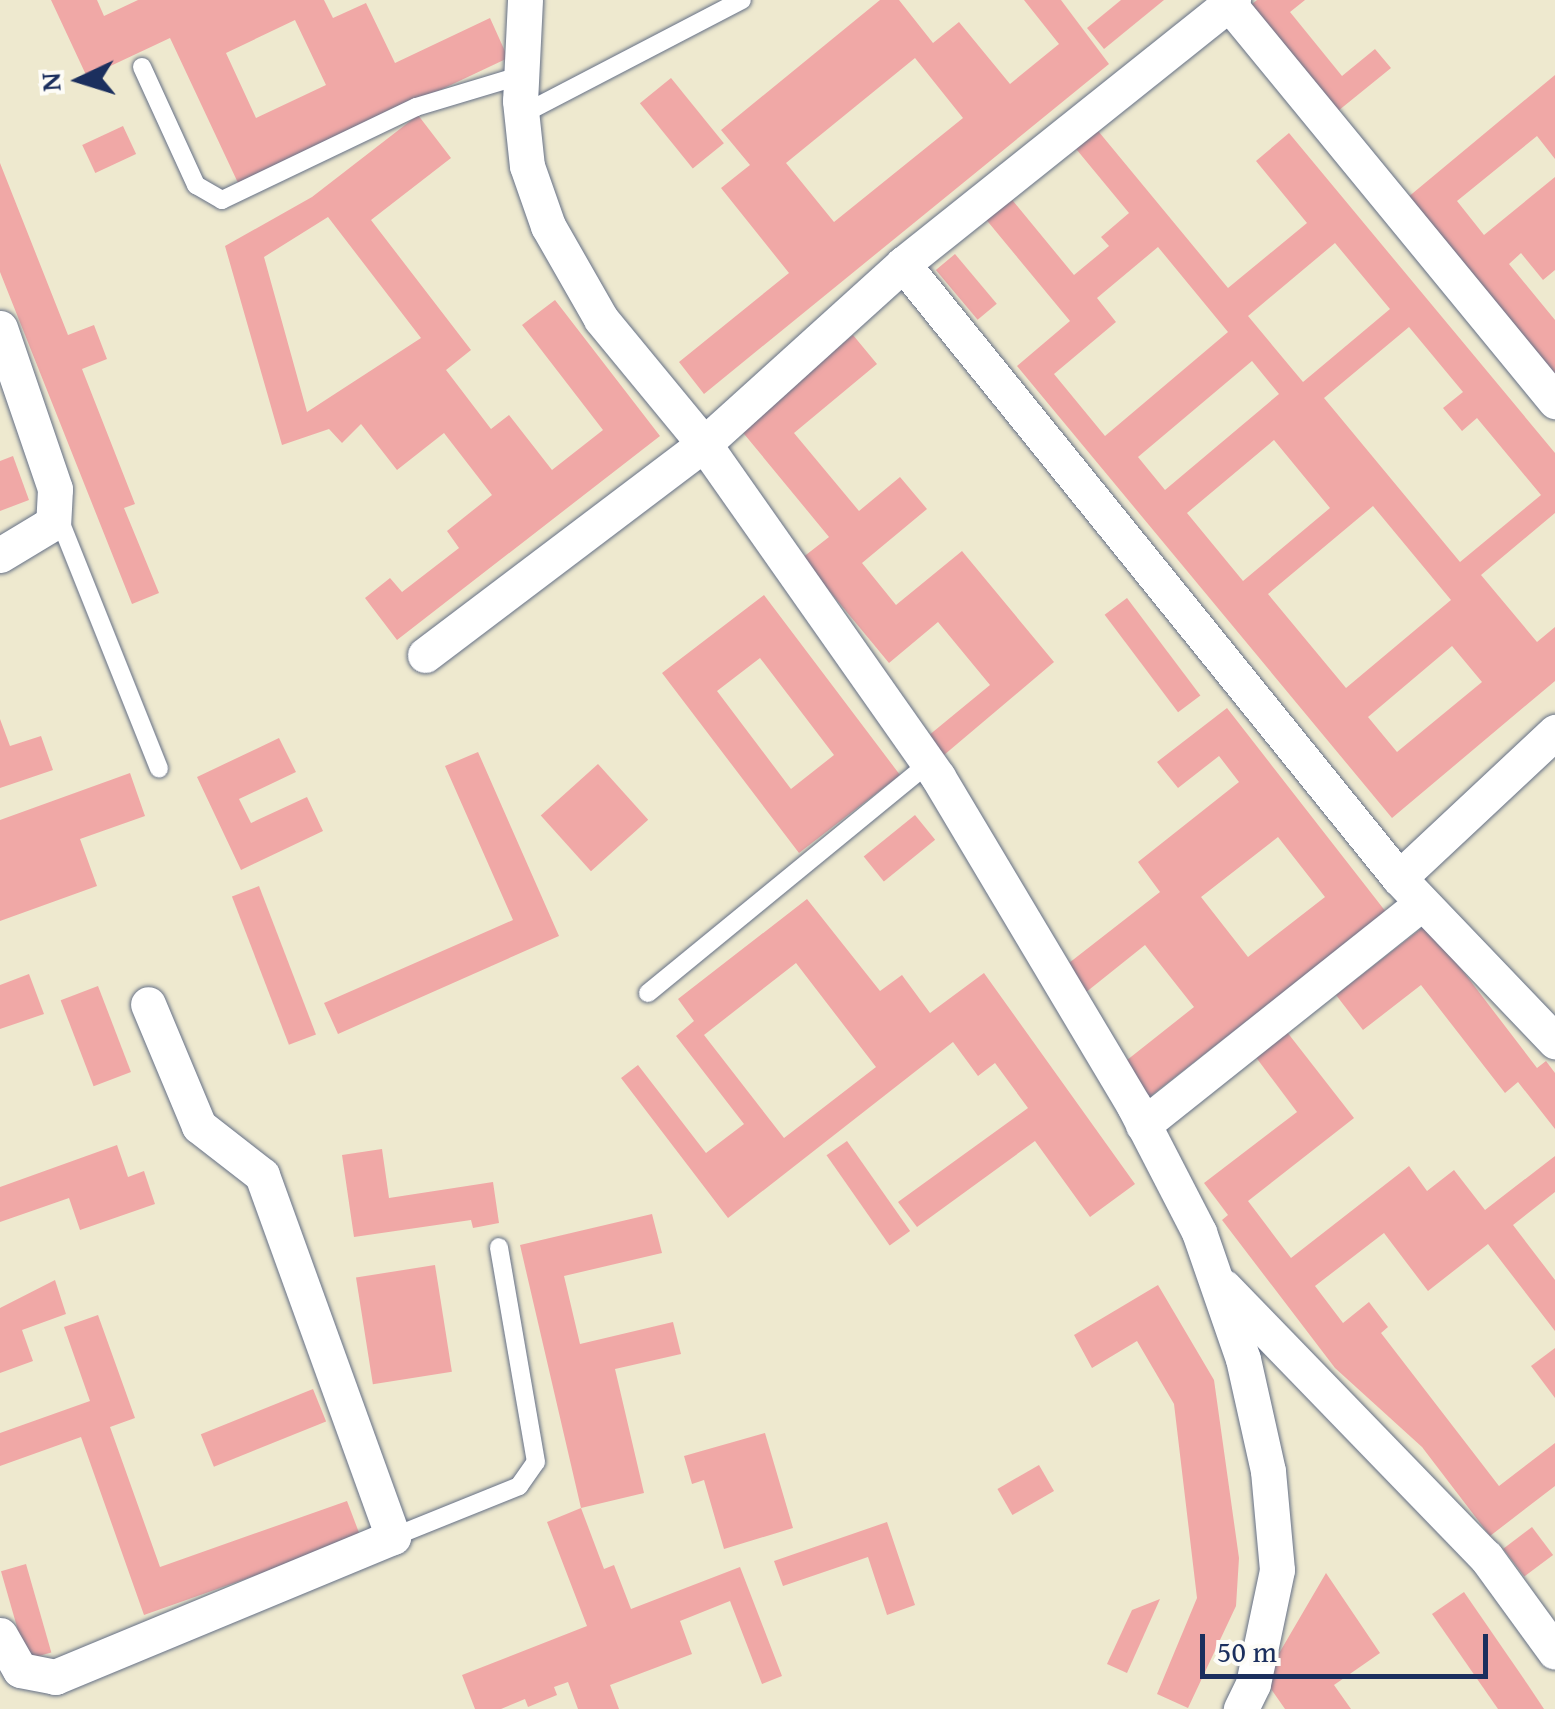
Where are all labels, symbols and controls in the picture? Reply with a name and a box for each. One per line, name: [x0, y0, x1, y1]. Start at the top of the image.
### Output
north arrow: [30, 30, 130, 130]
text: N: [28, 71, 71, 93]
scale bar: [1205, 1614, 1492, 1676]
text: 50 m: [1217, 1629, 1277, 1673]

